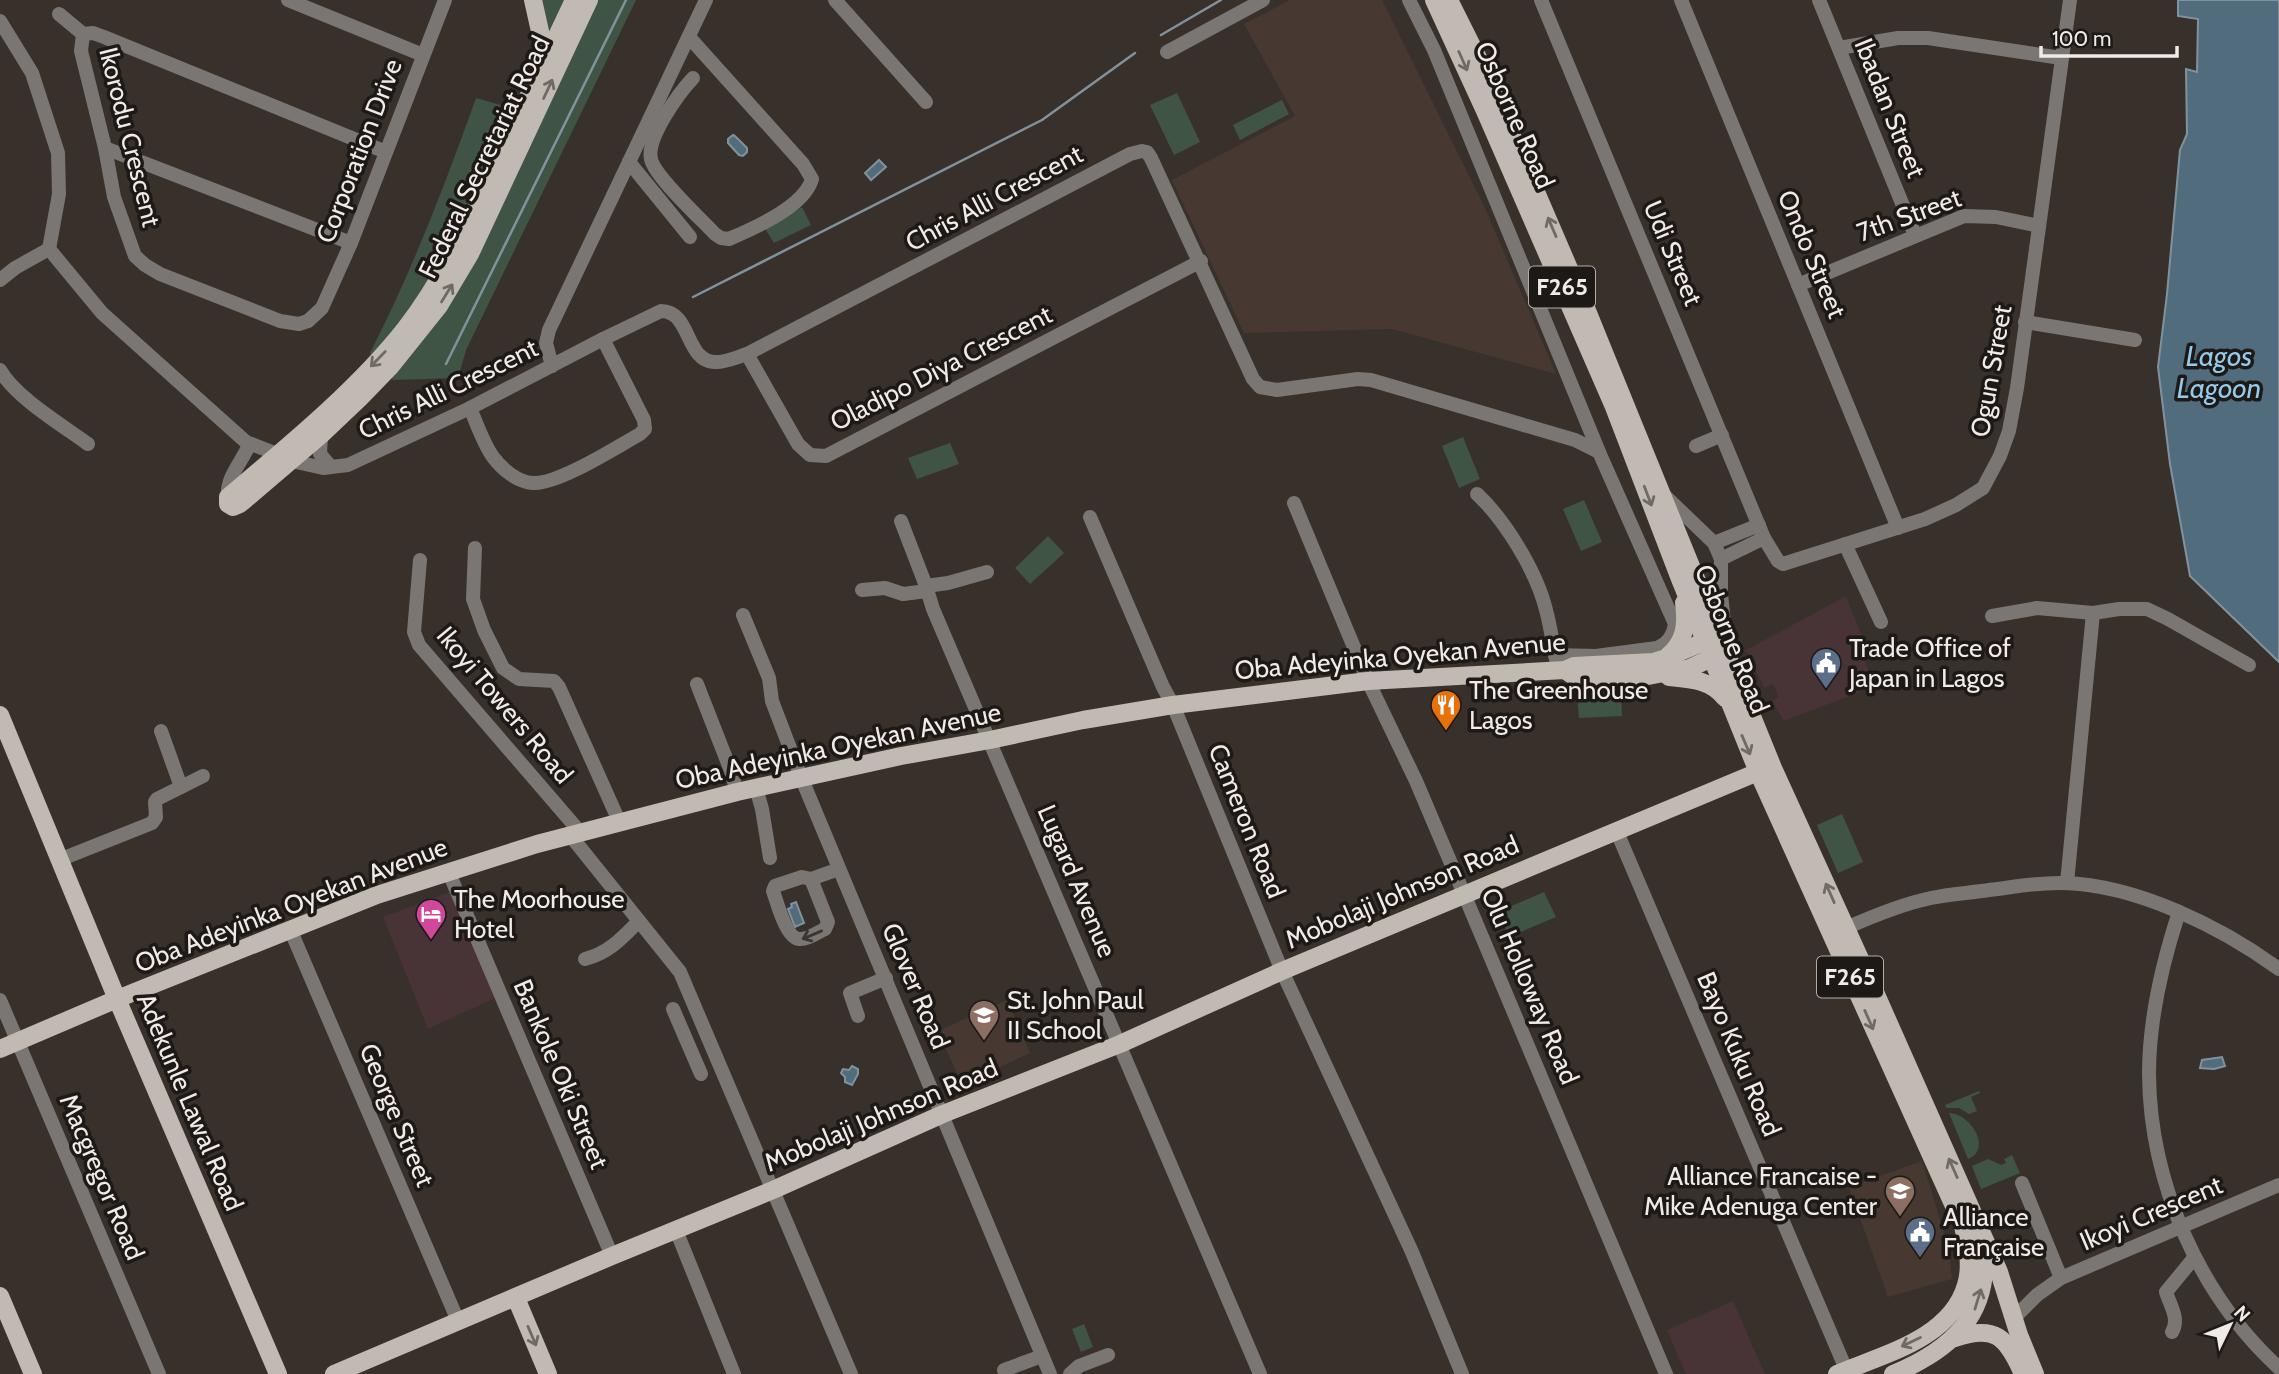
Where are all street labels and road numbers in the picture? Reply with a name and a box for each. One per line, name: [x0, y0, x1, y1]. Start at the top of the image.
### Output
street label: Federal Secretariat Road: [411, 31, 557, 283]
street label: Ibadan Street: [1848, 34, 1933, 183]
street label: Osborne Road: [1468, 36, 1562, 194]
street label: Ikorodu Crescent: [92, 44, 168, 230]
street label: Corporation Drive: [309, 54, 409, 248]
street label: Chris Alli Crescent: [900, 138, 1088, 258]
street label: 7th Street: [1852, 181, 1966, 249]
street label: Ondo Street: [1771, 185, 1853, 323]
street label: Udi Street: [1637, 196, 1710, 311]
road number: F265: [1529, 266, 1595, 308]
street label: Oladipo Diya Crescent: [825, 298, 1057, 438]
street label: Ogun Street: [1964, 302, 2018, 440]
street label: Chris Alli Crescent: [353, 332, 543, 446]
street label: Osborne Road: [1688, 560, 1776, 718]
street label: Ikoyi Towers Road: [430, 620, 580, 790]
street label: Oba Adeyinka Oyekan Avenue: [1233, 626, 1567, 686]
street label: Oba Adeyinka Oyekan Avenue: [672, 696, 1004, 796]
street label: Cameron Road: [1202, 739, 1292, 903]
street label: Lugard Avenue: [1031, 800, 1123, 962]
street label: Mobolaji Johnson Road: [1281, 828, 1523, 956]
street label: Oba Adeyinka Oyekan Avenue: [130, 831, 452, 979]
street label: Olu Holloway Road: [1474, 883, 1586, 1089]
street label: Glover Road: [875, 918, 957, 1054]
road number: F265: [1817, 957, 1883, 998]
street label: Bayo Kuku Road: [1690, 967, 1788, 1141]
street label: Bankole Oki Street: [507, 974, 615, 1174]
street label: Adekunle Lawal Road: [130, 988, 250, 1216]
street label: George Street: [353, 1039, 442, 1191]
street label: Mobolaji Johnson Road: [760, 1051, 1002, 1179]
street label: Macgregor Road: [53, 1089, 151, 1265]
street label: Ikoyi Crescent: [2075, 1169, 2227, 1257]

